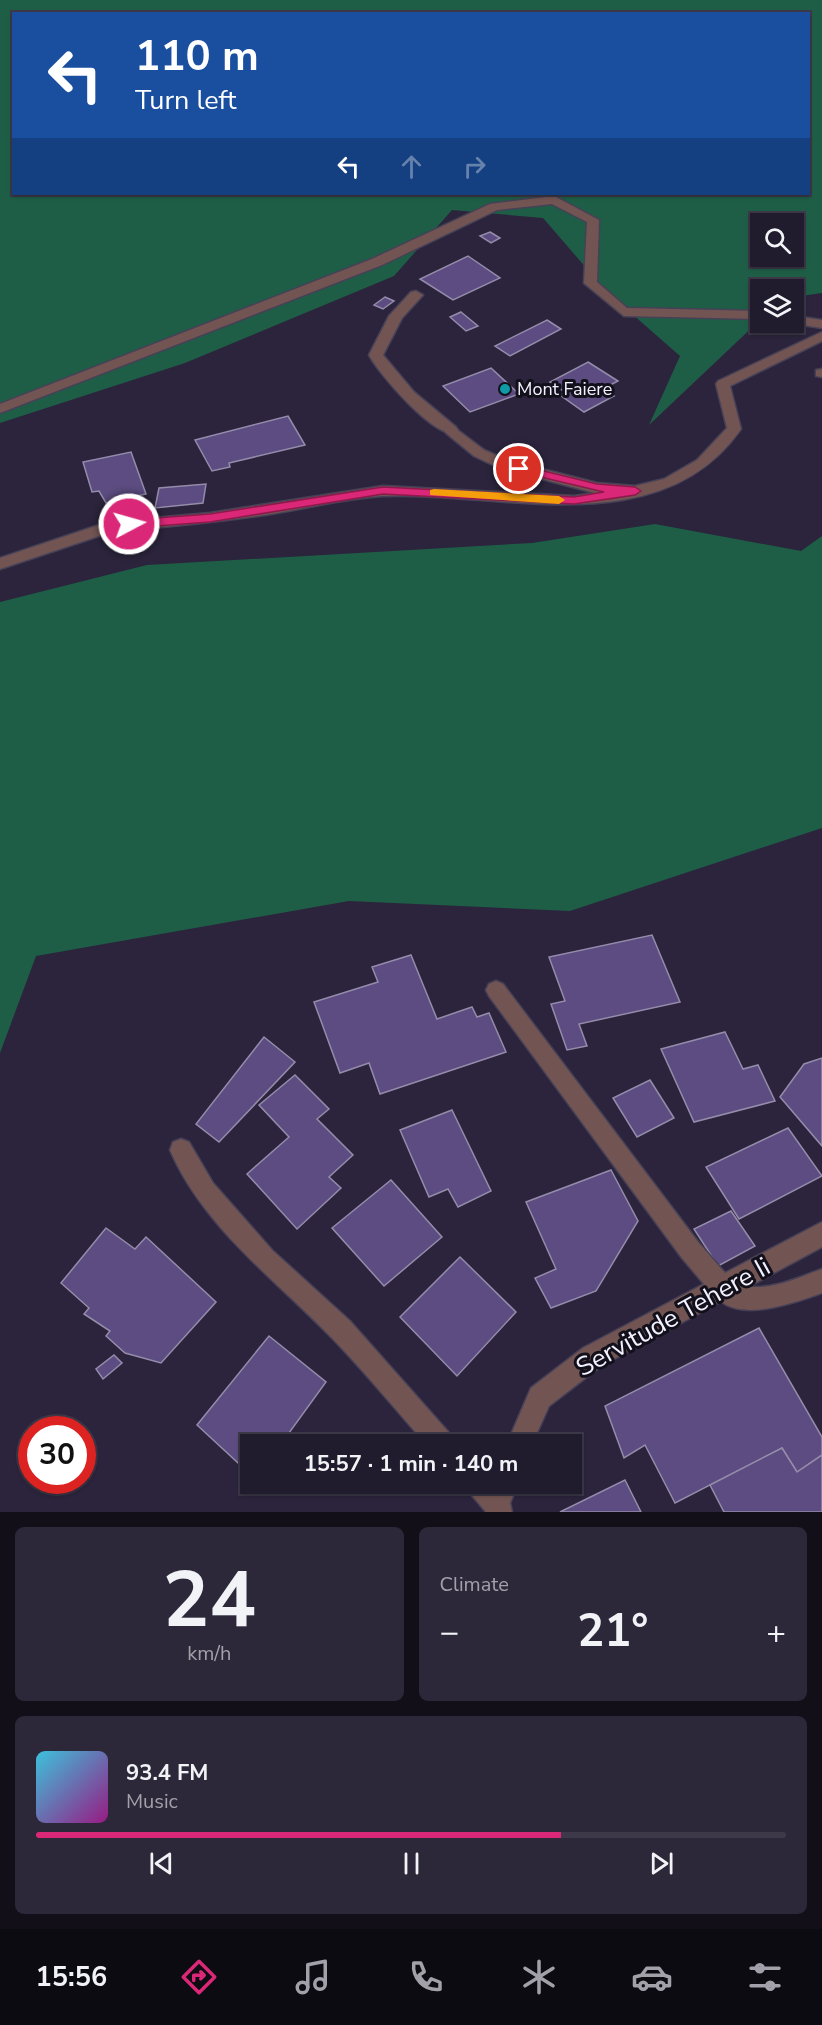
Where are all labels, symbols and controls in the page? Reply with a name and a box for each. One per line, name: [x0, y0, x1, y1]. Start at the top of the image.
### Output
text: 110 m: [135, 28, 259, 85]
icon: left: [36, 36, 114, 114]
text: Turn left: [135, 82, 236, 119]
icon: left: [332, 150, 365, 183]
icon: ahead: [395, 150, 428, 183]
icon: right: [458, 150, 491, 183]
map controls: [750, 213, 804, 333]
button: search: [750, 213, 804, 267]
button: layers: [750, 279, 804, 333]
place label: Mont Faiere: [517, 377, 612, 401]
marker: Mont Faiere: [498, 382, 512, 396]
pin: [493, 443, 544, 494]
icon: arrive: [502, 452, 535, 485]
position arrow: [97, 492, 161, 556]
street label: Servitude Tehere Ii: [570, 1249, 776, 1385]
speed limit sign: 30: [18, 1416, 96, 1494]
text: 15:57 · 1 min · 140 m: [304, 1449, 518, 1479]
text: 24: [162, 1547, 256, 1654]
text: Climate: [440, 1571, 509, 1598]
text: 21°: [577, 1601, 648, 1662]
text: −: [440, 1610, 459, 1655]
text: +: [766, 1610, 786, 1655]
text: km/h: [187, 1640, 231, 1667]
text: 93.4 FM: [126, 1758, 208, 1788]
text: Music: [126, 1788, 178, 1815]
icon: previous: [145, 1847, 178, 1880]
icon: pause: [395, 1847, 428, 1880]
icon: next: [645, 1847, 678, 1880]
icon: directions: [178, 1956, 220, 1998]
icon: music: [292, 1956, 334, 1998]
icon: phone: [405, 1956, 447, 1998]
icon: climate: [518, 1956, 560, 1998]
icon: car: [631, 1956, 673, 1998]
icon: filters: [744, 1956, 786, 1998]
text: 15:56: [36, 1959, 107, 1996]

